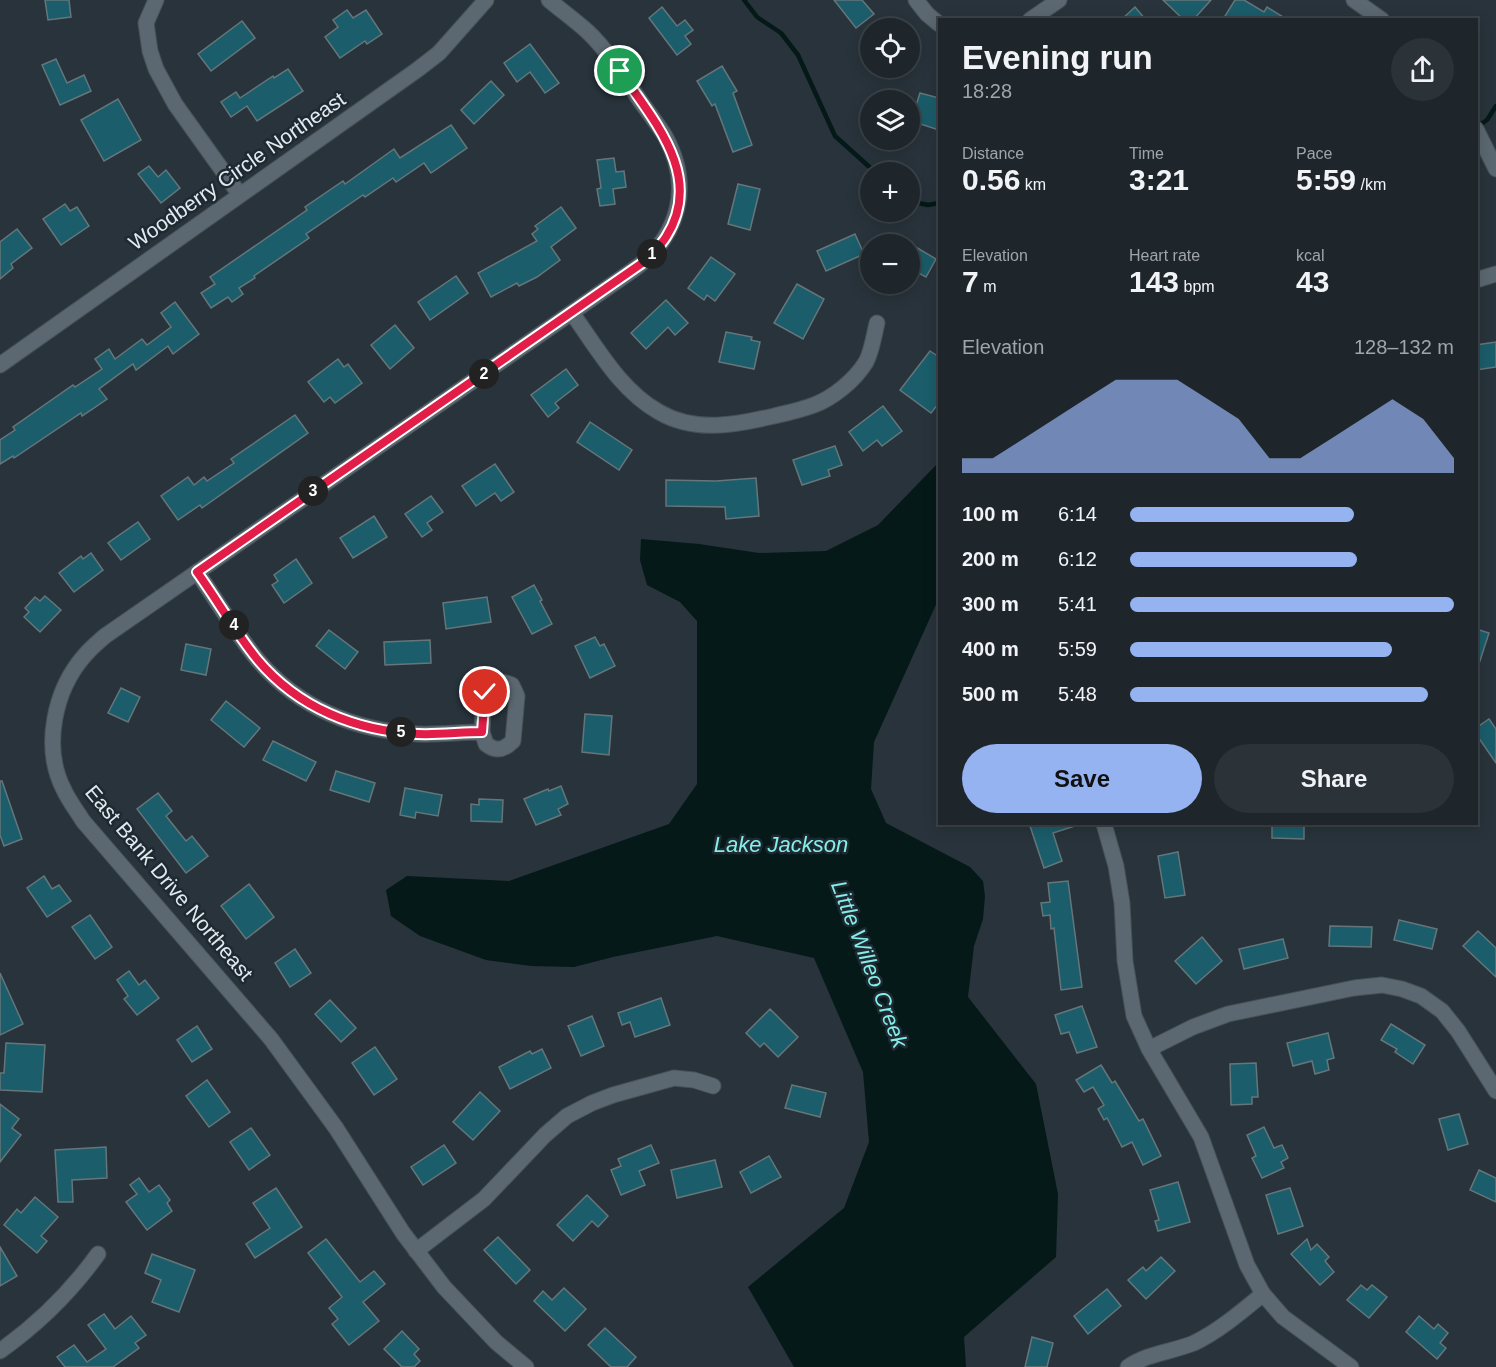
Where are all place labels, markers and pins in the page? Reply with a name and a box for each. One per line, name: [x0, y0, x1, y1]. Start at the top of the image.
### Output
pin: [594, 45, 645, 96]
pin: 1: [637, 239, 667, 269]
pin: 2: [469, 359, 499, 389]
pin: 3: [298, 476, 328, 506]
pin: 4: [219, 610, 249, 640]
pin: [459, 666, 510, 717]
pin: 5: [386, 717, 416, 747]

